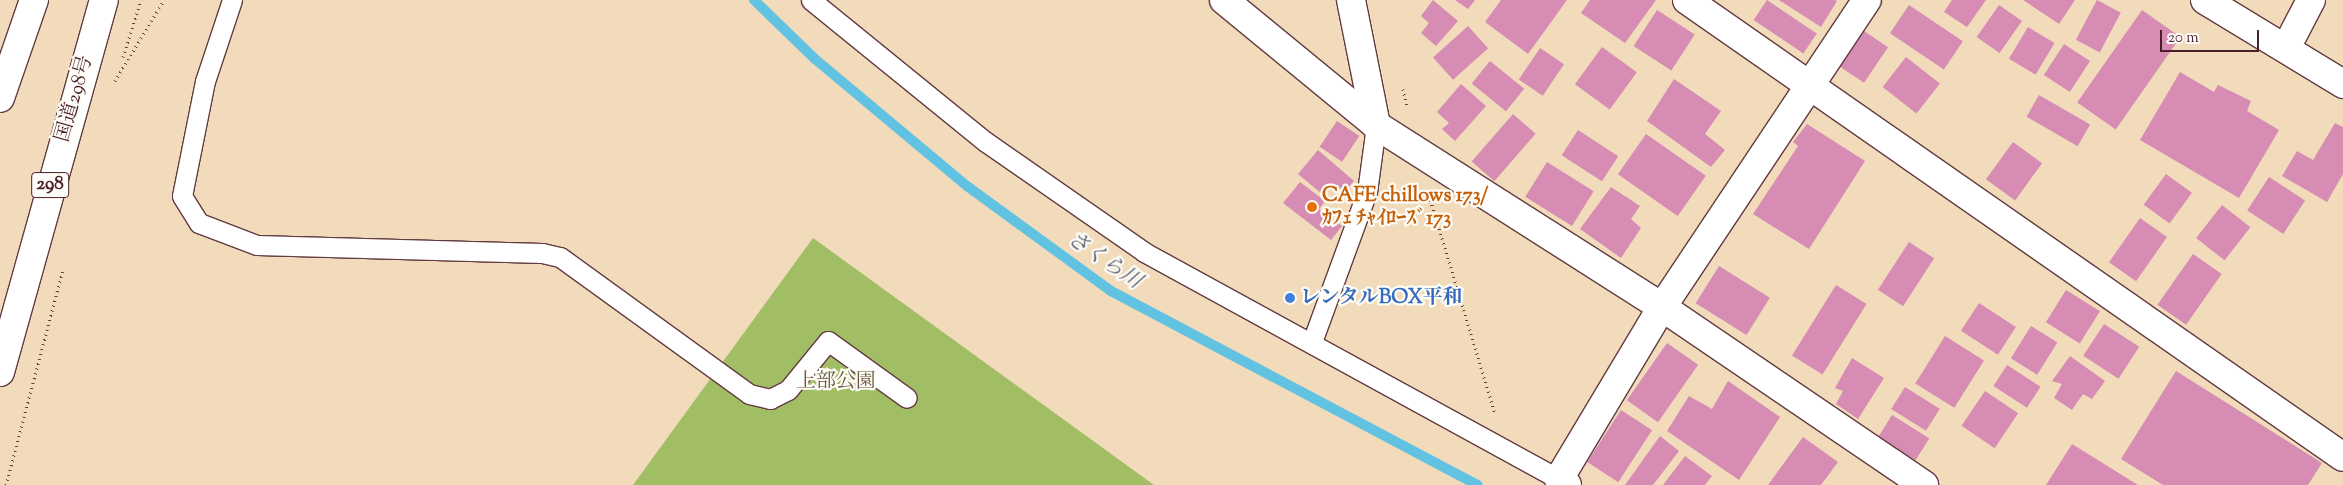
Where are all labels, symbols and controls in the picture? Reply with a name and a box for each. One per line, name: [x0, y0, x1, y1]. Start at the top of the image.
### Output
scale bar: [2163, 20, 2262, 52]
text: 20 m: [2168, 28, 2199, 49]
street label: 国道298号: [51, 53, 99, 145]
road number: 298: [30, 168, 70, 202]
place label: CAFE chillows 173/ ｶﾌｪ ﾁｬｲﾛｰｽﾞ173: [1322, 184, 1488, 231]
marker: CAFE chillows 173/ ｶﾌｪ ﾁｬｲﾛｰｽﾞ173: [1306, 201, 1318, 213]
water label: さくら川: [1062, 227, 1146, 295]
place label: レンタルBOX平和: [1300, 286, 1464, 310]
marker: レンタルBOX平和: [1284, 292, 1296, 304]
park label: 上部公園: [796, 370, 876, 394]

